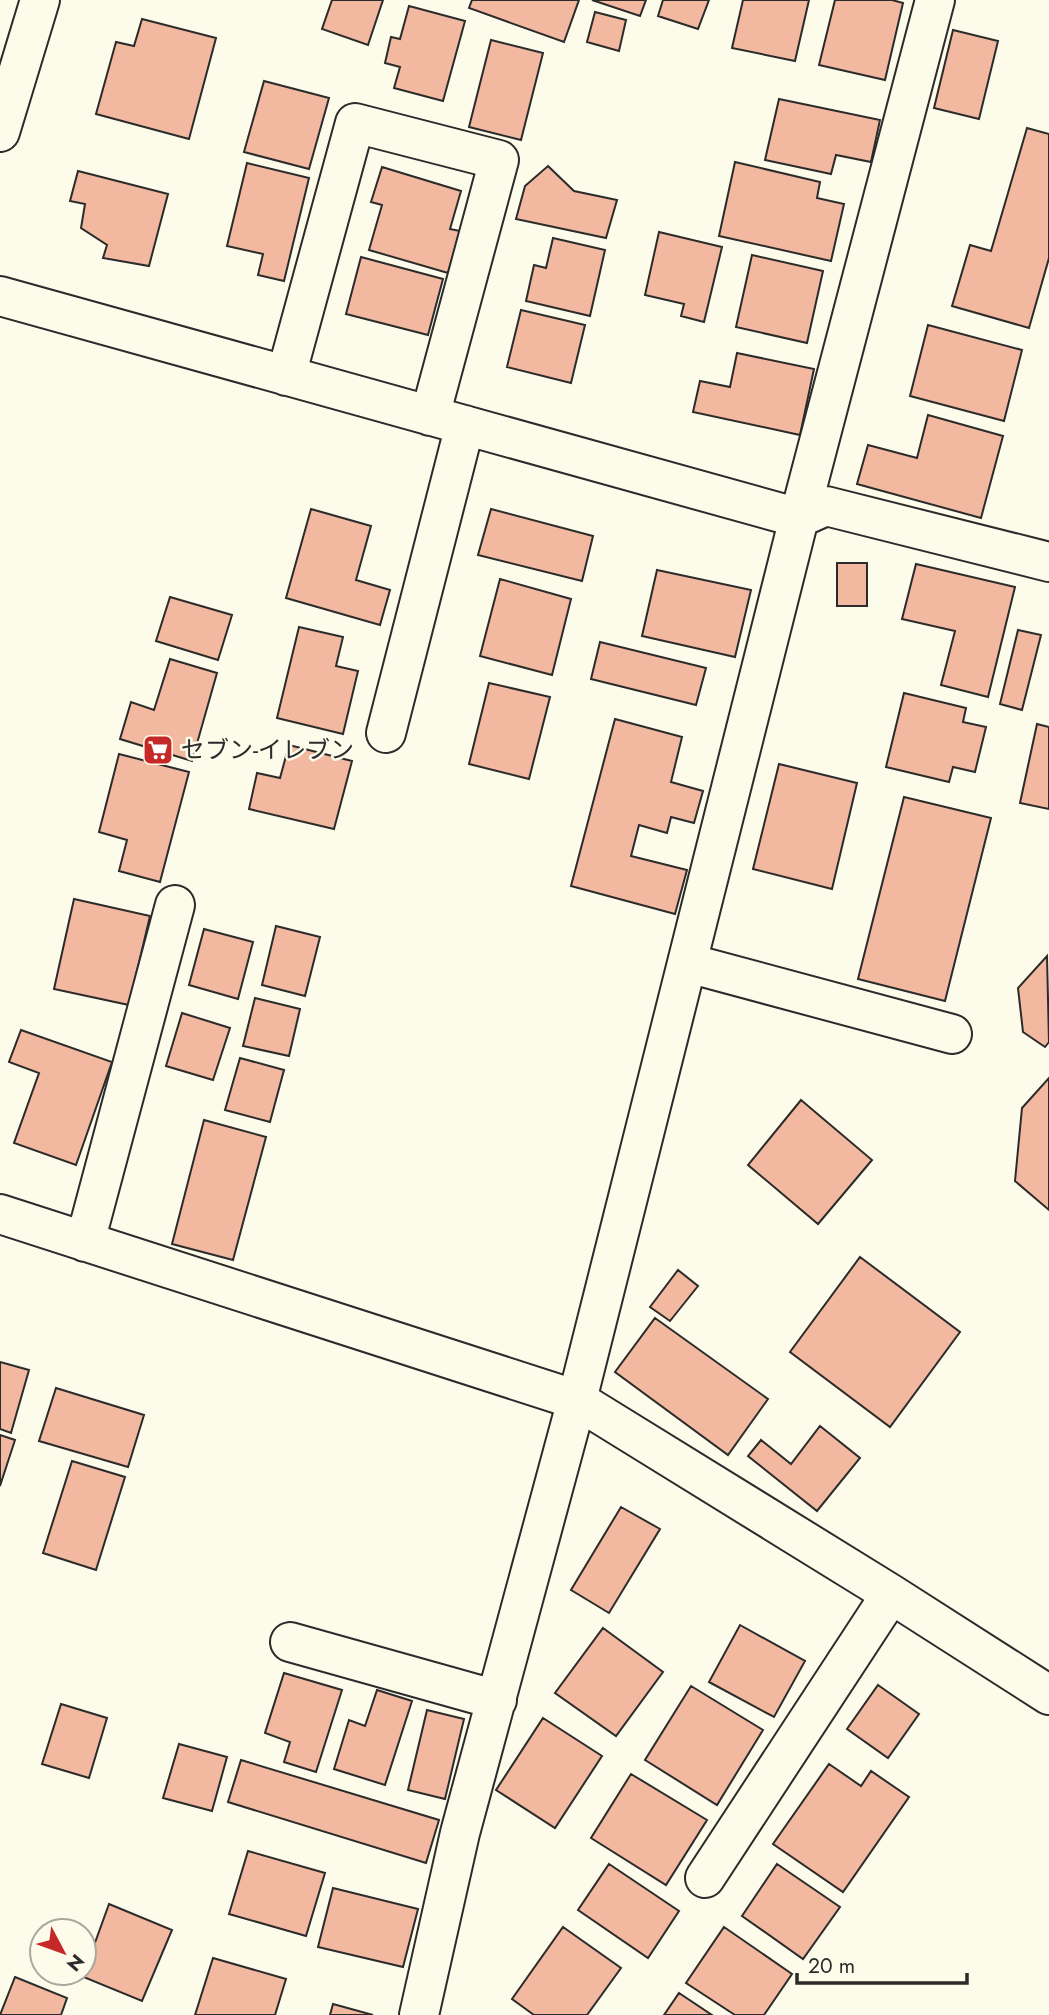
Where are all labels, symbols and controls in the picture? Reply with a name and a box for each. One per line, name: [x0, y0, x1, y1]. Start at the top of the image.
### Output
place label: セブン-イレブン: [181, 732, 354, 767]
supermarket icon: セブン-イレブン: [141, 733, 175, 767]
north arrow: [28, 1917, 98, 1987]
scale bar: [797, 1941, 967, 1985]
text: N: [60, 1948, 91, 1977]
text: 20 m: [808, 1951, 855, 1981]

